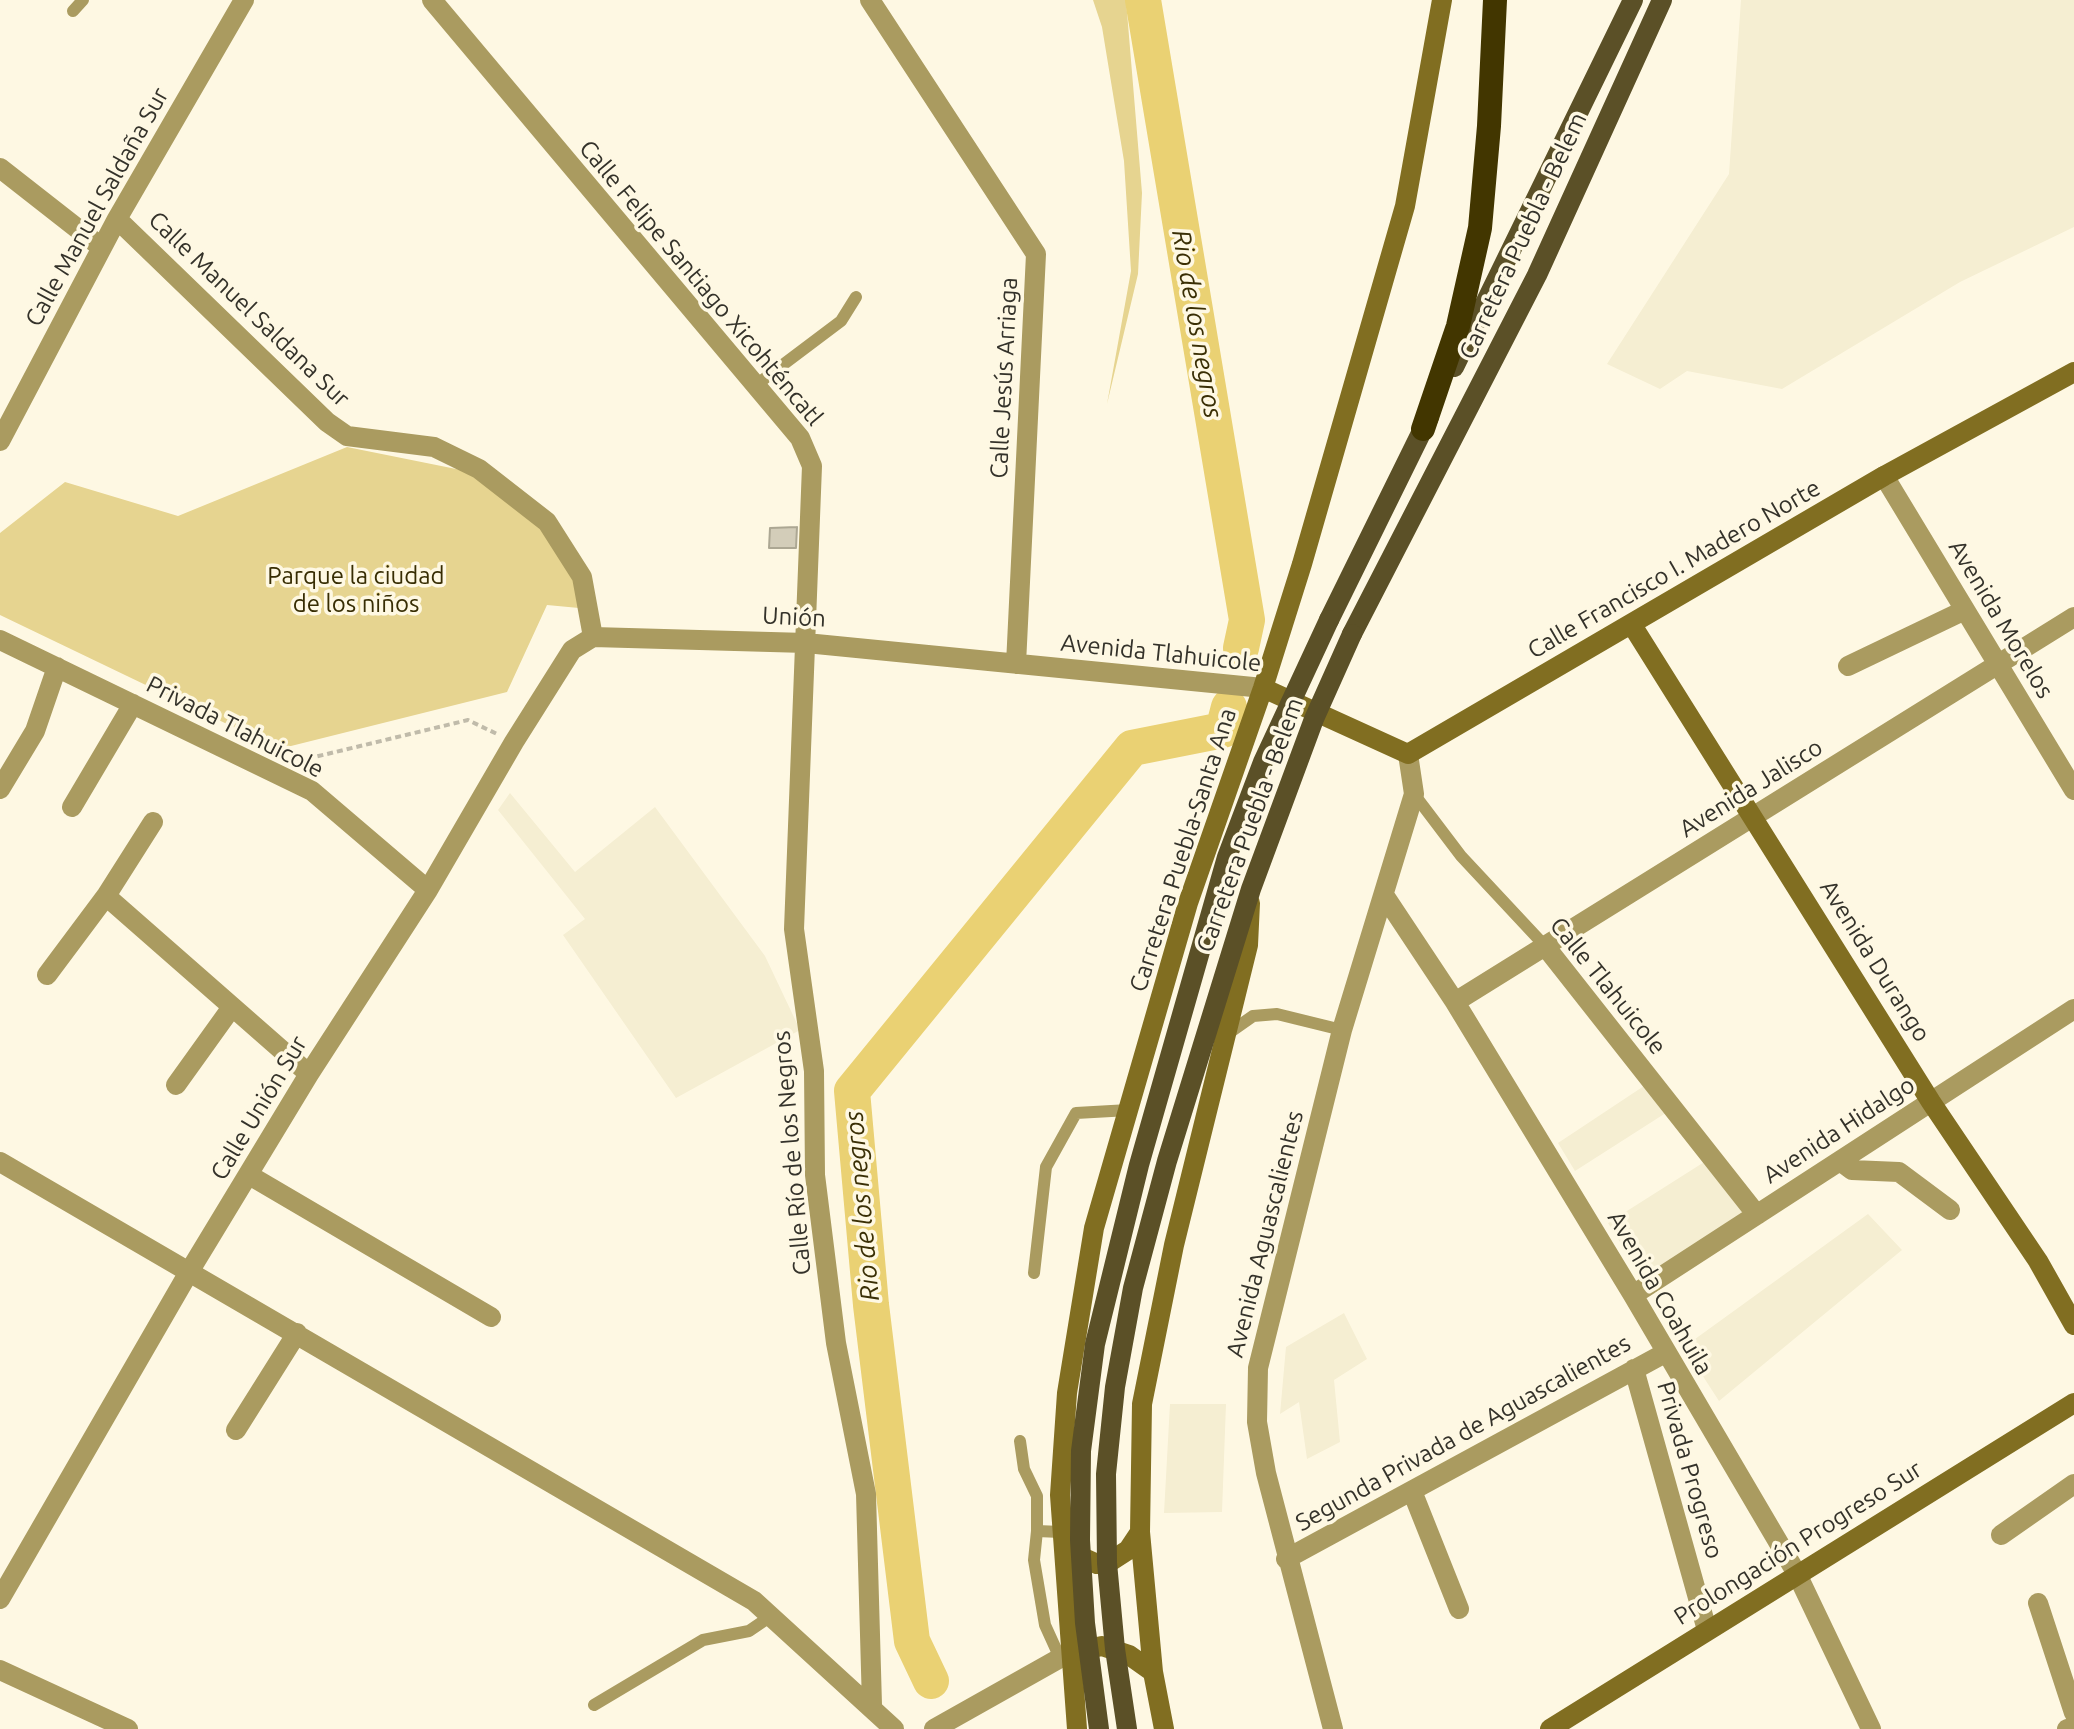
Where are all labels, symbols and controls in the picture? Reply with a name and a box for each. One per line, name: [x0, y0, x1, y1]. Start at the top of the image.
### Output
street label: Calle Manuel Saldaña Sur: [19, 83, 175, 331]
street label: Carretera Puebla - Belem: [1453, 108, 1593, 364]
street label: Calle Felipe Santiago Xicohténcatl: [573, 134, 829, 432]
street label: Calle Manuel Saldana Sur: [142, 205, 356, 413]
water label: Rio de los negros: [1165, 227, 1229, 421]
street label: Calle Jesús Arriaga: [984, 277, 1024, 479]
street label: Calle Francisco I. Madero Norte: [1522, 473, 1826, 665]
street label: Avenida Morelos: [1942, 535, 2060, 703]
park label: Parque la ciudad de los niños: [267, 562, 445, 618]
street label: Unión: [761, 601, 827, 633]
street label: Avenida Tlahuicole: [1059, 628, 1263, 678]
street label: Privada Tlahuicole: [142, 670, 328, 784]
street label: Carretera Puebla - Belem: [1191, 694, 1309, 956]
street label: Carretera Puebla-Santa Ana: [1123, 705, 1243, 995]
street label: Avenida Jalisco: [1674, 732, 1828, 844]
street label: Avenida Durango: [1814, 875, 1936, 1047]
street label: Calle Tlahuicole: [1544, 912, 1672, 1060]
street label: Calle Río de los Negros: [767, 1029, 817, 1277]
street label: Calle Unión Sur: [205, 1031, 313, 1185]
street label: Avenida Hidalgo: [1758, 1070, 1920, 1190]
street label: Avenida Aguascalientes: [1220, 1108, 1310, 1360]
water label: Rio de los negros: [838, 1110, 886, 1302]
street label: Avenida Coahuila: [1601, 1206, 1719, 1380]
street label: Segunda Privada de Aguascalientes: [1291, 1329, 1635, 1537]
street label: Privada Progreso: [1651, 1378, 1729, 1562]
street label: Prolongación Progreso Sur: [1669, 1455, 1927, 1631]

